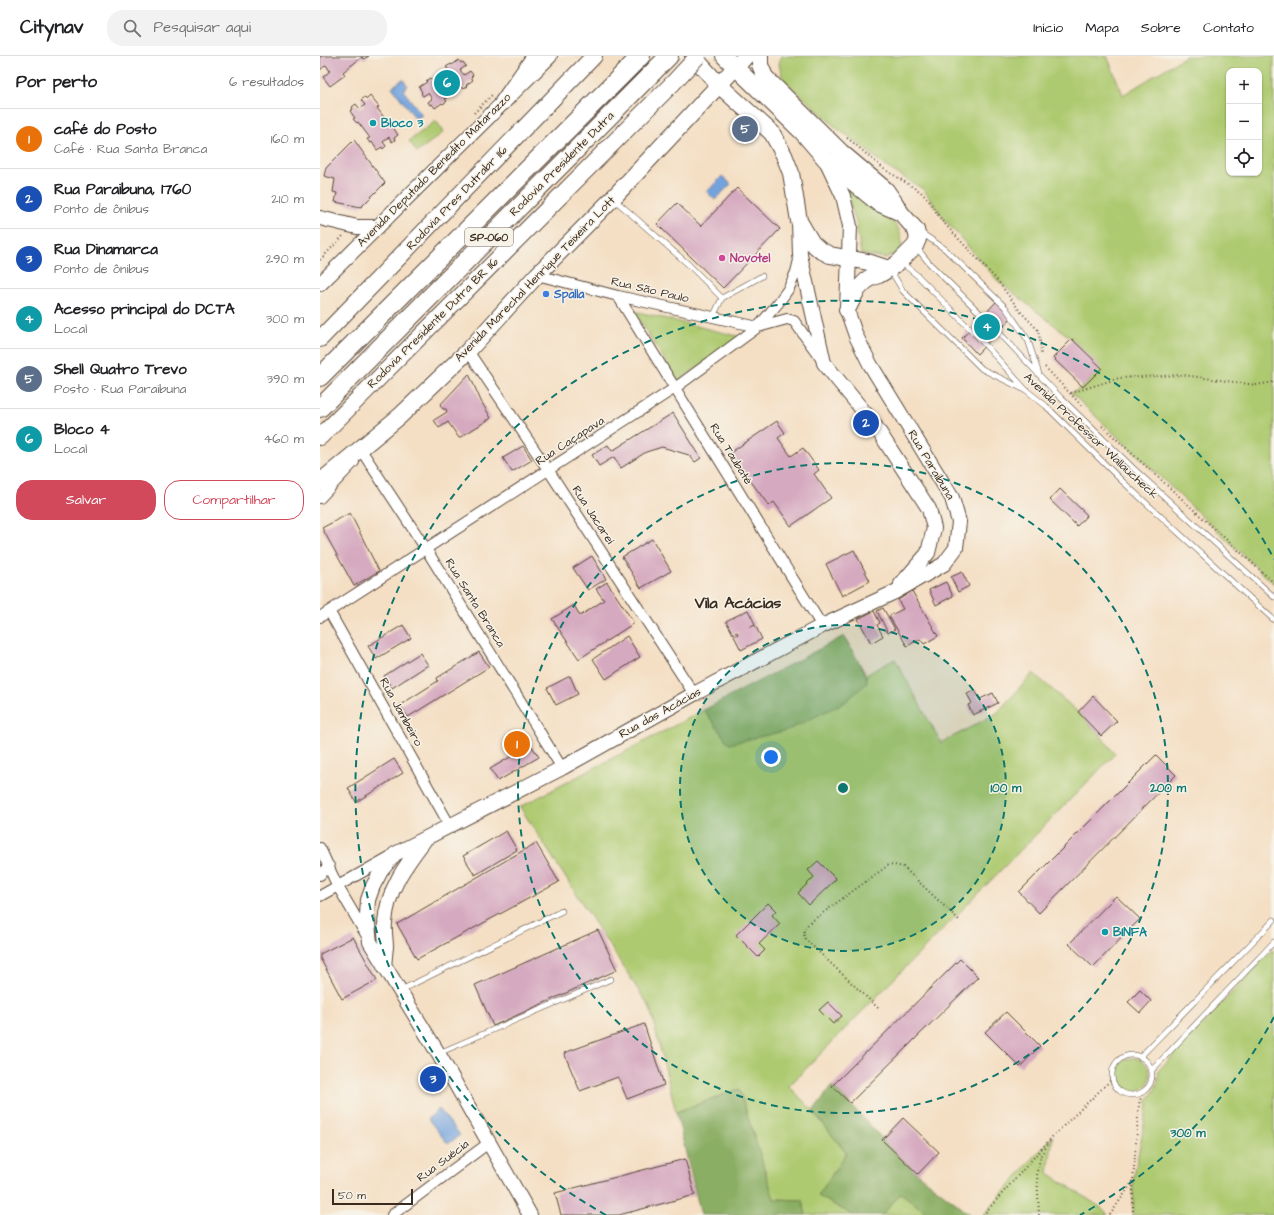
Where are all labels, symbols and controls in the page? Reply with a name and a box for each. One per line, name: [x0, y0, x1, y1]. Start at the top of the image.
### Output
search box: [107, 10, 387, 46]
text: Citynav: [20, 14, 83, 41]
icon: search: [121, 17, 143, 39]
text: Pesquisar aqui: [153, 17, 251, 38]
text: Início: [1033, 18, 1063, 38]
text: Mapa: [1085, 18, 1119, 38]
text: Sobre: [1141, 18, 1181, 38]
text: Contato: [1203, 18, 1254, 38]
pin: 6: [434, 68, 460, 98]
map controls: [1226, 68, 1262, 176]
button: +: [1226, 68, 1262, 104]
text: Por perto: [16, 70, 97, 94]
text: 6 resultados: [229, 73, 304, 91]
street label: Avenida Deputado Benedito Matarazzo: [353, 89, 515, 251]
button: −: [1226, 104, 1262, 140]
street label: Rodovia Presidente Dutra: [506, 108, 618, 220]
pin: 5: [732, 114, 758, 144]
place label: Bloco 3: [381, 115, 424, 132]
marker: Bloco 3: [368, 118, 378, 128]
text: café do Posto: [54, 119, 156, 140]
text: 1: [28, 130, 30, 148]
text: 160 m: [271, 130, 304, 148]
text: Café · Rua Santa Branca: [54, 140, 207, 158]
button: locate: [1226, 140, 1262, 176]
street label: Rodovia Pres Dutrabr 116: [403, 142, 512, 254]
text: Rua Paraibuna, 1760: [54, 179, 191, 200]
text: 2: [25, 190, 33, 208]
text: 210 m: [271, 190, 304, 208]
street label: Avenida Marechal Henrique Teixeira Lott: [451, 192, 619, 366]
text: Ponto de ônibus: [54, 200, 149, 218]
road number: SP-060: [465, 228, 513, 246]
text: Rua Dinamarca: [54, 239, 158, 260]
text: 3: [26, 250, 32, 268]
text: 290 m: [266, 250, 304, 268]
place label: Novotel: [730, 250, 771, 267]
street label: Rodovia Presidente Dutra BR 116: [364, 253, 503, 392]
marker: Novotel: [717, 253, 727, 263]
text: Ponto de ônibus: [54, 260, 149, 278]
street label: Rua São Paulo: [609, 273, 691, 307]
place label: Spalla: [553, 286, 585, 304]
marker: Spalla: [541, 289, 551, 299]
text: Acesso principal do DCTA: [54, 299, 235, 320]
text: 4: [25, 310, 33, 328]
text: 300 m: [266, 310, 304, 328]
pin: 4: [974, 312, 1000, 342]
text: Local: [54, 320, 87, 338]
text: Shell Quatro Trevo: [54, 359, 187, 380]
street label: Avenida Professor Wallaucheck: [1020, 369, 1163, 504]
text: 5: [24, 370, 34, 388]
text: 390 m: [266, 370, 304, 388]
text: Posto · Rua Paraibuna: [54, 380, 186, 398]
pin: 2: [853, 408, 879, 438]
street label: Rua Caçapava: [532, 412, 608, 470]
text: Bloco 4: [54, 419, 110, 440]
street label: Rua Taubaté: [705, 420, 757, 488]
street label: Rua Paraibuna: [903, 427, 959, 503]
text: 6: [25, 430, 33, 448]
text: 460 m: [263, 430, 304, 448]
text: Local: [54, 440, 87, 458]
button: Salvar: [16, 480, 156, 520]
button: Compartilhar: [164, 480, 304, 520]
street label: Rua Jacareí: [568, 482, 618, 548]
street label: Rua Santa Branca: [441, 555, 509, 651]
district label: Vila Acácias: [694, 592, 781, 614]
street label: Rua Jambeiro: [375, 675, 427, 749]
street label: Rua das Acácias: [616, 683, 704, 743]
pin: 1: [504, 729, 530, 759]
your location: [761, 747, 781, 767]
text: 100 m: [991, 780, 1022, 797]
text: 200 m: [1149, 780, 1187, 797]
centre of rings: [836, 781, 850, 795]
place label: BINFA: [1113, 924, 1147, 941]
marker: BINFA: [1100, 927, 1110, 937]
pin: 3: [420, 1064, 446, 1094]
text: 300 m: [1169, 1125, 1206, 1142]
street label: Rua Suécia: [413, 1136, 473, 1186]
scale bar: [332, 1187, 413, 1206]
text: 50 m: [338, 1188, 366, 1203]

